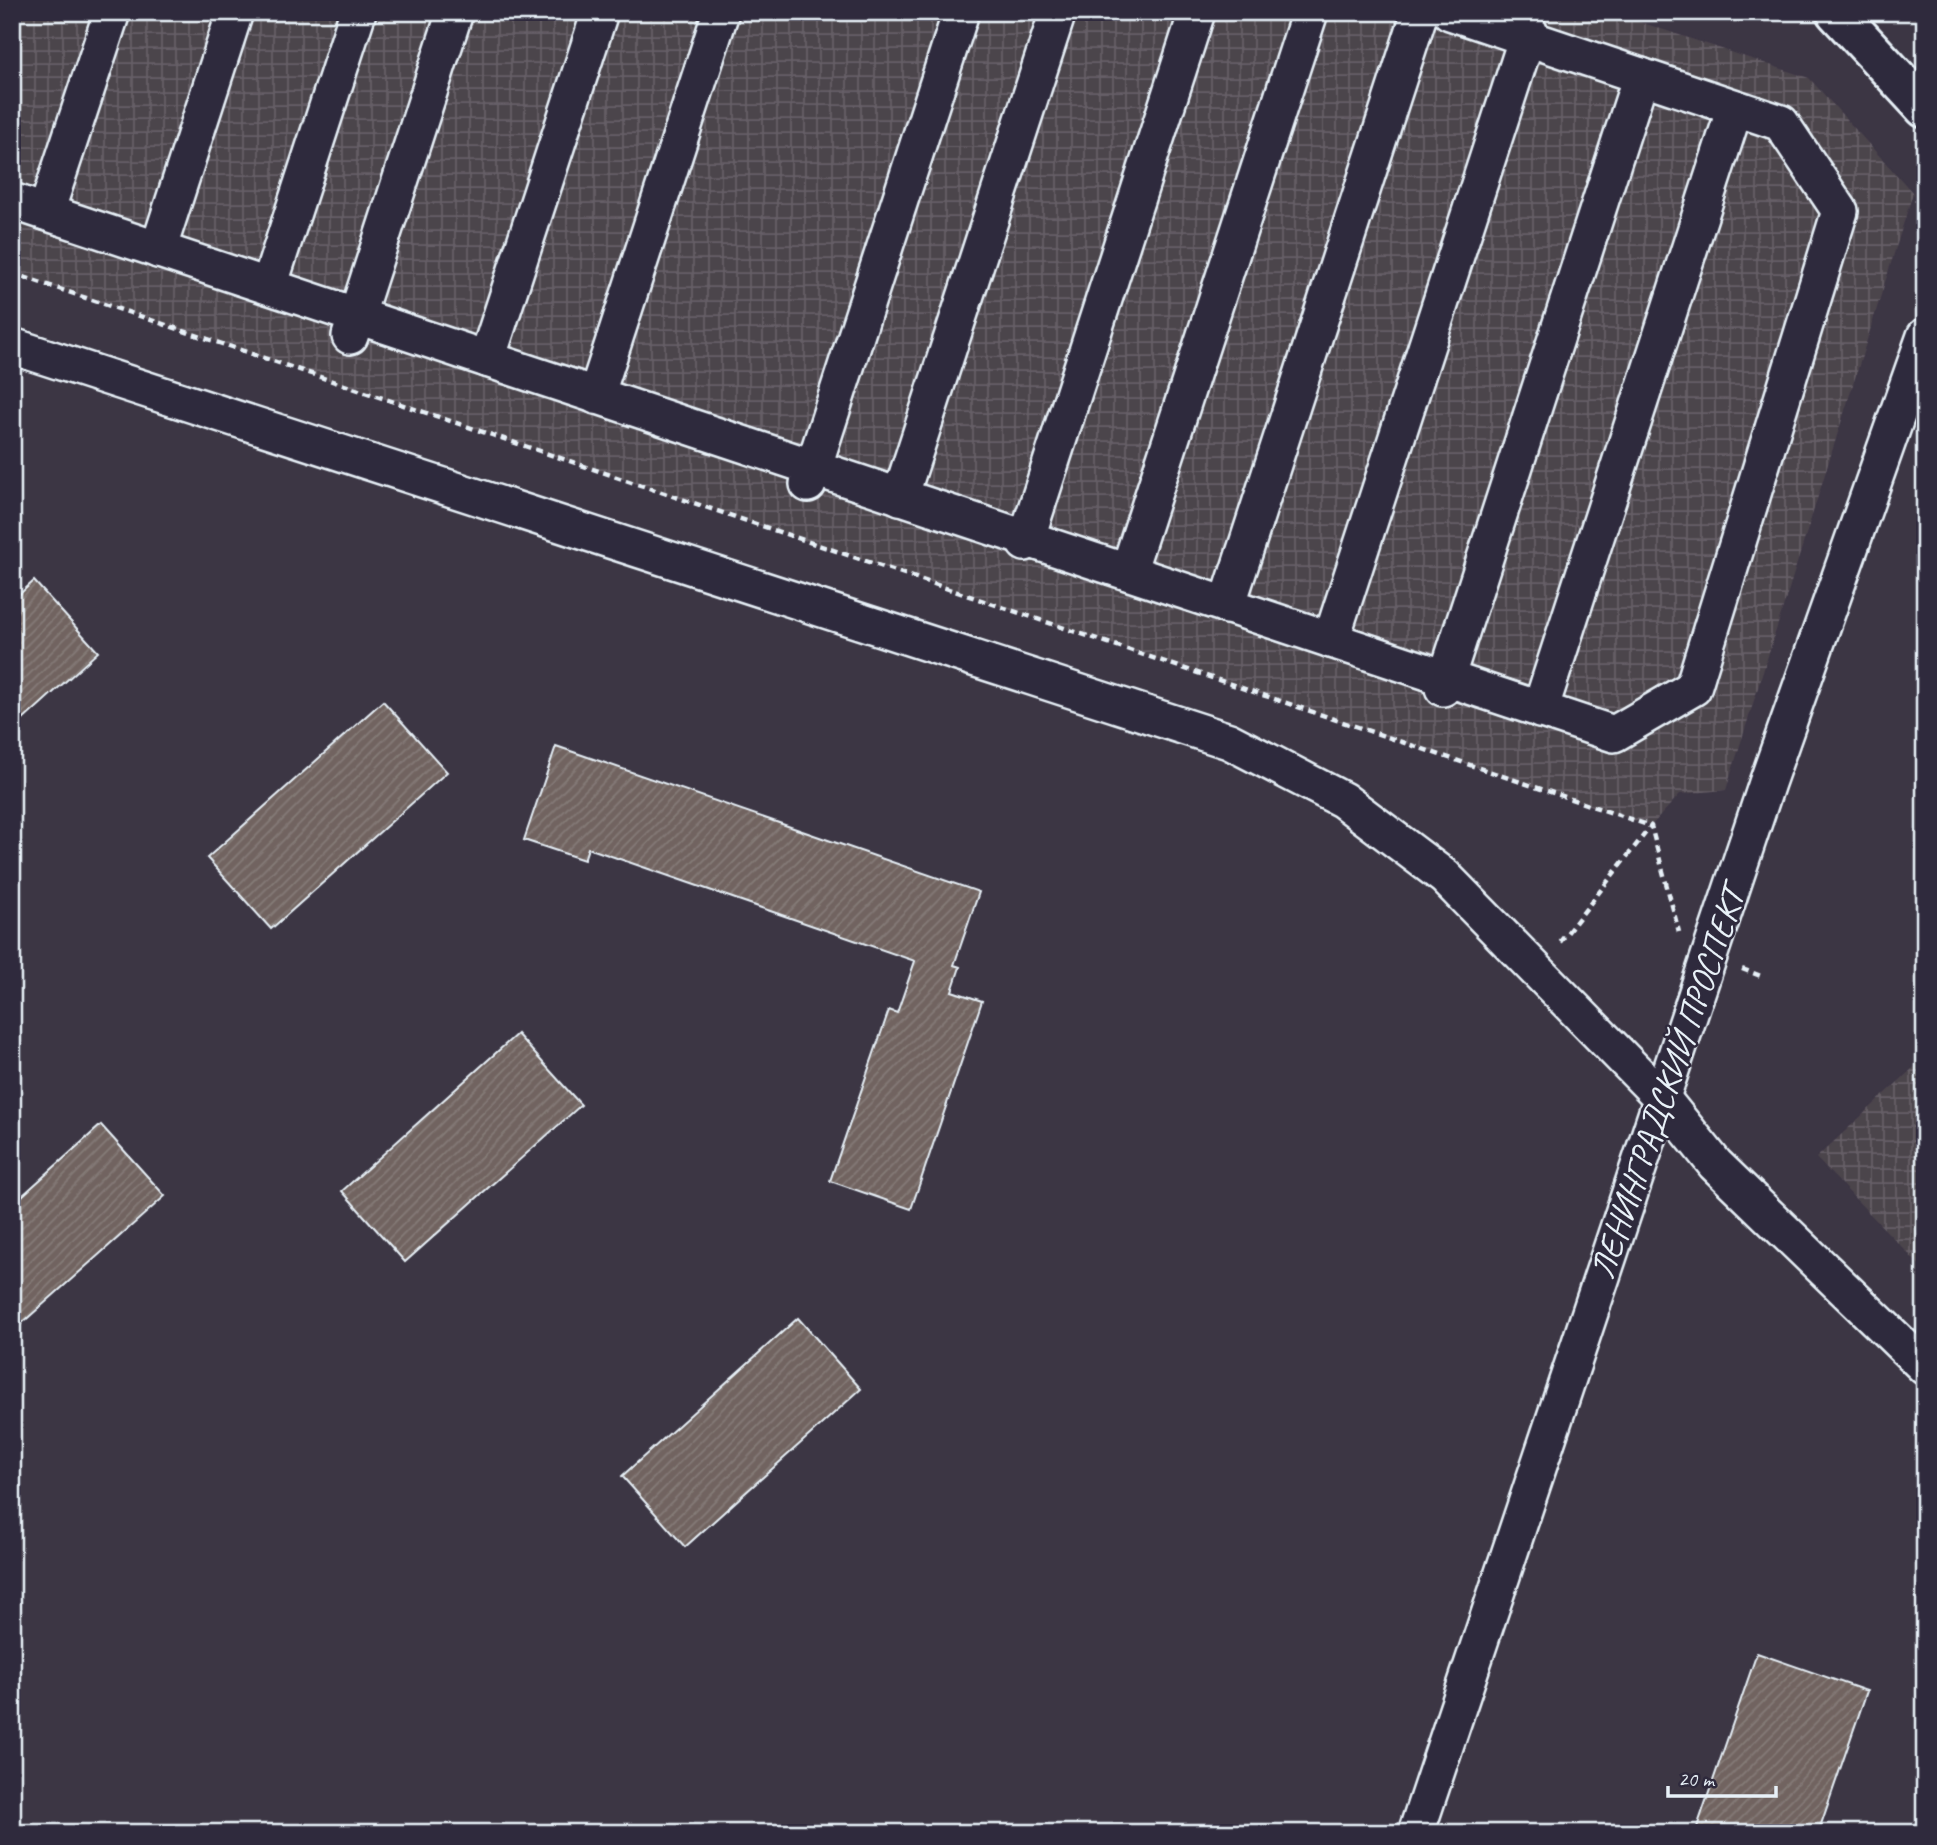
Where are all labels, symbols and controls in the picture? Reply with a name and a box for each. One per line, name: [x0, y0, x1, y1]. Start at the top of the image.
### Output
street label: ЛЕНИНГРАДСКИЙ ПРОСПЕКТ: [1579, 874, 1758, 1284]
scale bar: [1668, 1754, 1776, 1798]
text: 20 m: [1678, 1766, 1716, 1792]

